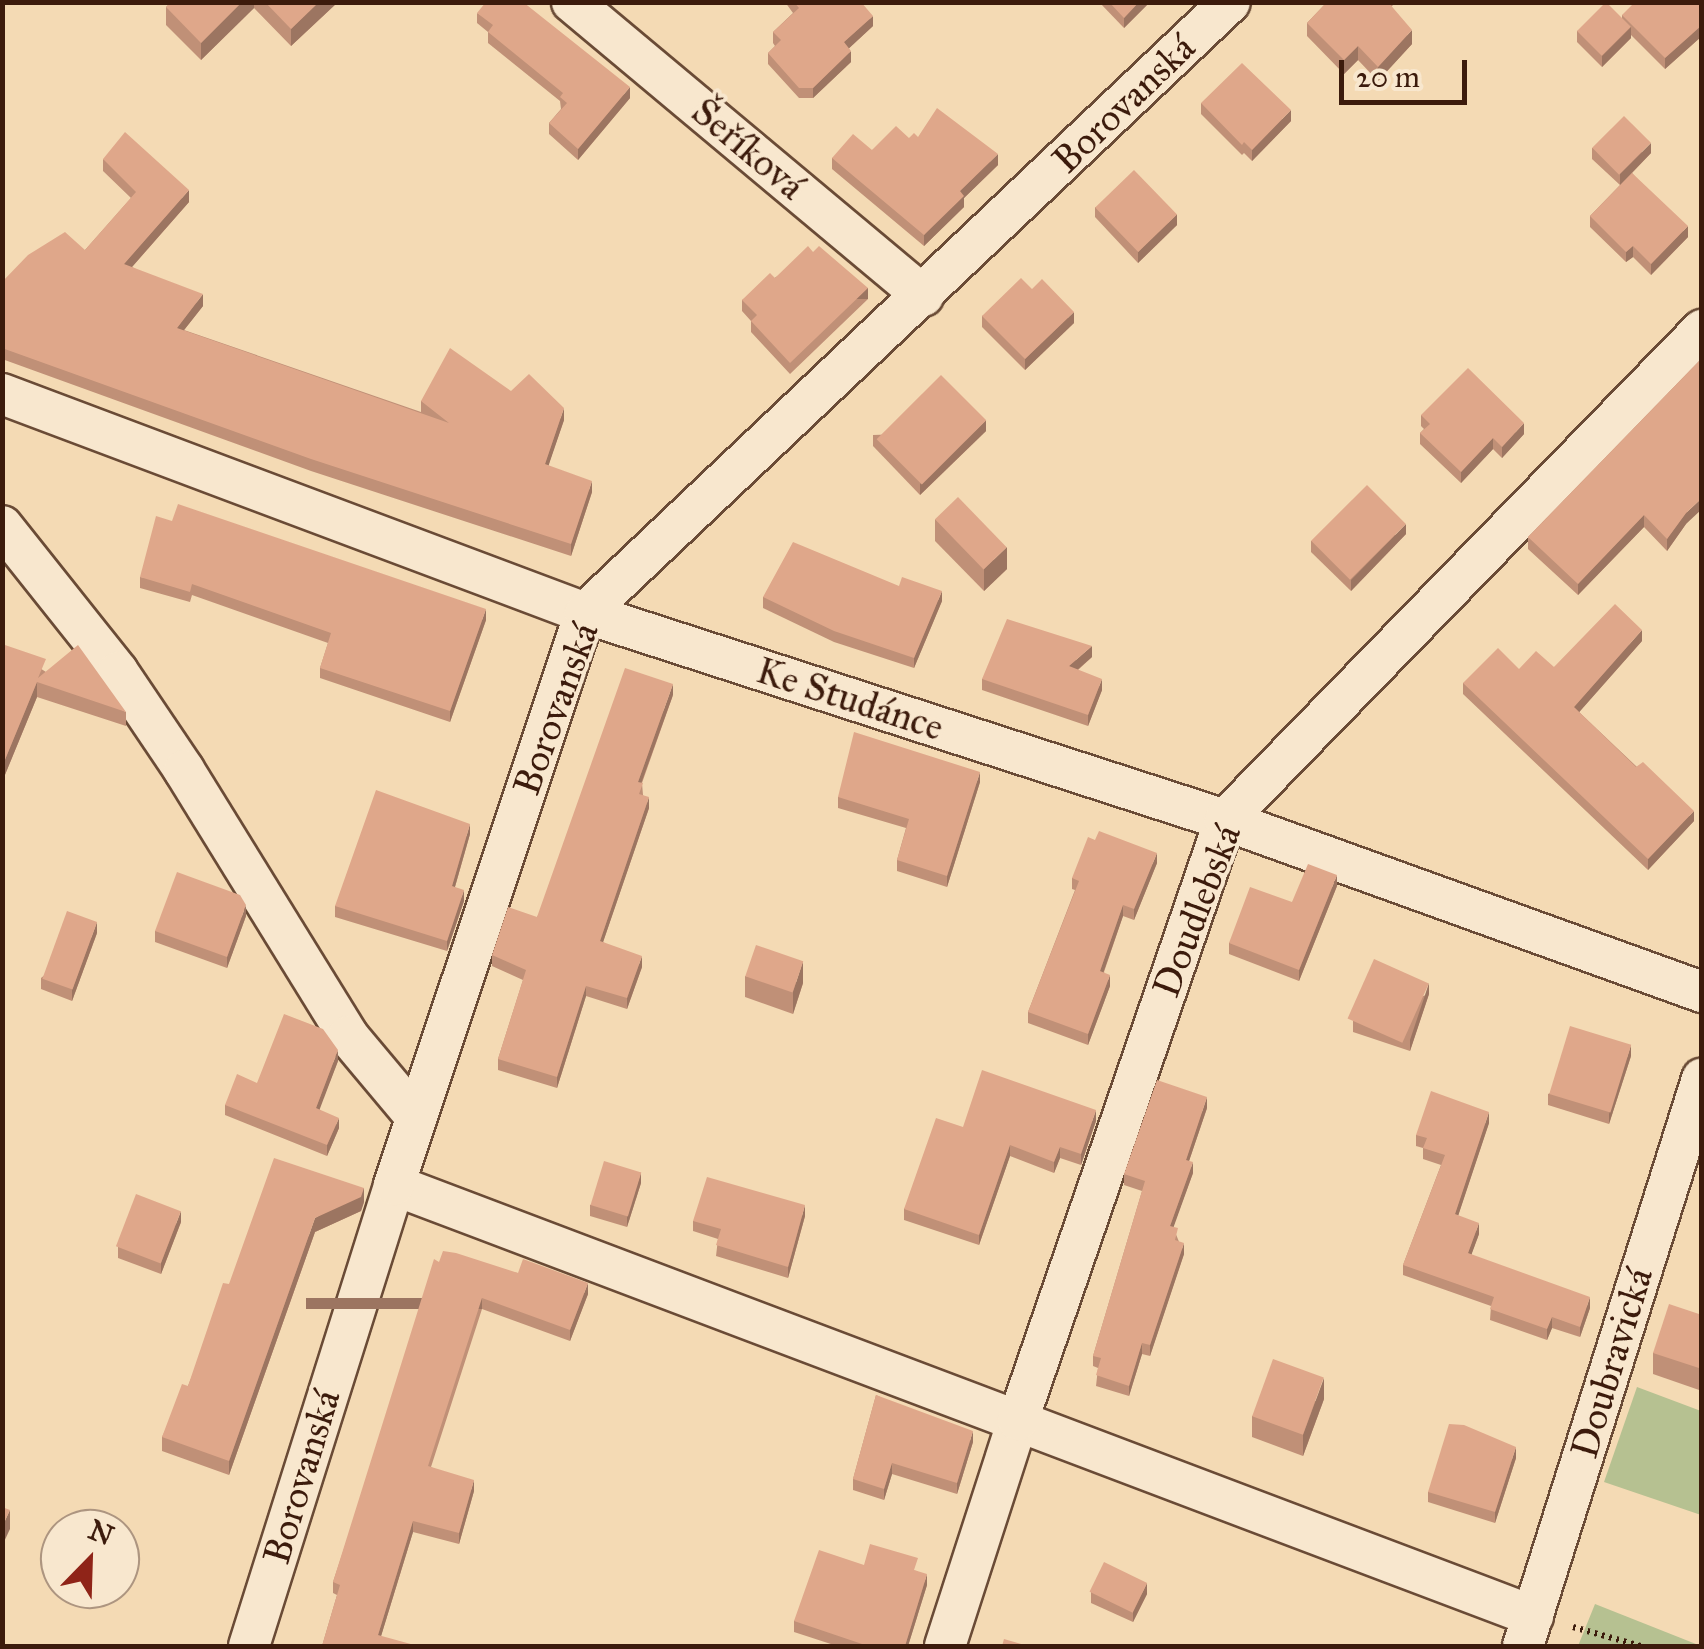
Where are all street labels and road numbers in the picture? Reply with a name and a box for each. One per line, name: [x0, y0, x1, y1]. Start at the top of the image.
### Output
street label: Borovanská: [1043, 25, 1205, 183]
street label: Šeříková: [682, 89, 814, 209]
street label: Borovanská: [504, 617, 608, 801]
street label: Ke Studánce: [751, 647, 949, 751]
street label: Doudlebská: [1143, 819, 1251, 1003]
street label: Doubravická: [1561, 1262, 1663, 1464]
street label: Borovanská: [254, 1384, 350, 1570]

